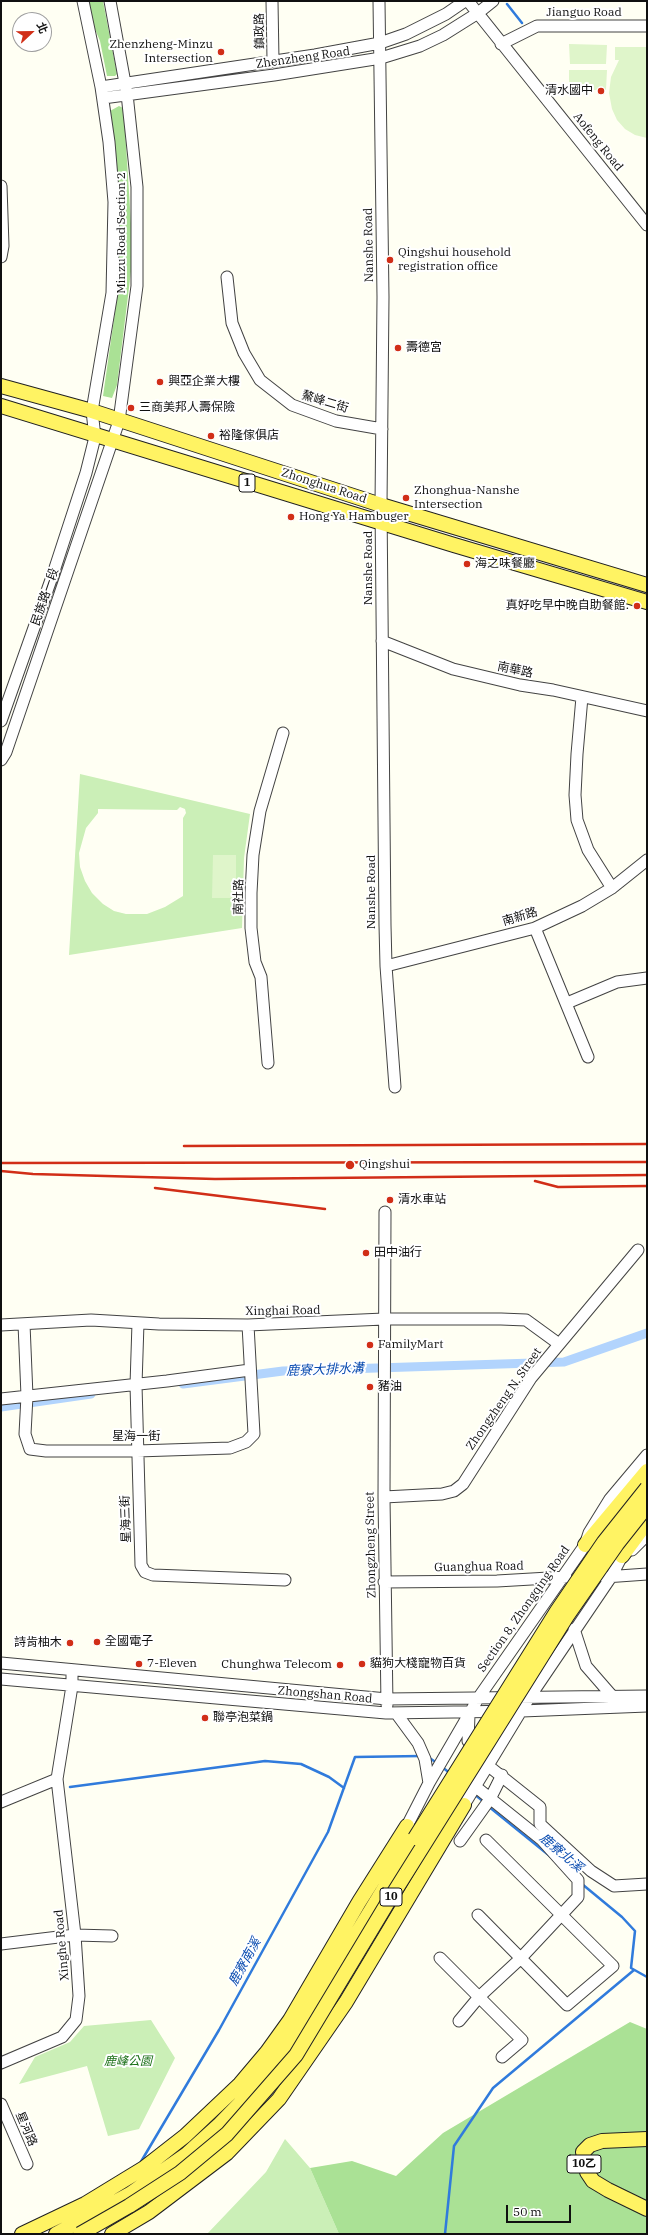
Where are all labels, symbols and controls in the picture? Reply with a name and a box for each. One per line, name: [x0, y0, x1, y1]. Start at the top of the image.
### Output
street label: Jianguo Road: [546, 6, 622, 20]
north arrow: [12, 12, 52, 52]
street label: 鎮政路: [252, 13, 268, 49]
text: 北: [34, 20, 51, 36]
place label: Zhenzheng-Minzu Intersection: [109, 38, 213, 66]
street label: Zhenzheng Road: [255, 44, 351, 72]
marker: Zhenzheng-Minzu Intersection: [216, 47, 226, 57]
place label: 清水國中: [545, 84, 593, 98]
marker: 清水國中: [596, 86, 606, 96]
street label: Aofeng Road: [570, 110, 626, 174]
street label: Minzu Road Section 2: [115, 172, 129, 294]
street label: Nanshe Road: [361, 208, 377, 282]
place label: Qingshui household registration office: [398, 246, 511, 274]
marker: Qingshui household registration office: [385, 255, 395, 265]
place label: 壽德宮: [406, 341, 442, 355]
marker: 壽德宮: [393, 343, 403, 353]
place label: 興亞企業大樓: [168, 375, 240, 389]
marker: 興亞企業大樓: [155, 377, 165, 387]
street label: 鰲峰二街: [300, 388, 350, 416]
place label: 三商美邦人壽保險: [139, 401, 235, 415]
marker: 三商美邦人壽保險: [126, 403, 136, 413]
place label: 裕隆傢俱店: [219, 429, 279, 443]
marker: 裕隆傢俱店: [206, 431, 216, 441]
street label: Zhonghua Road: [279, 465, 369, 507]
road number: 1: [239, 474, 255, 492]
place label: Zhonghua-Nanshe Intersection: [414, 484, 520, 512]
marker: Zhonghua-Nanshe Intersection: [401, 493, 411, 503]
place label: Hong Ya Hambuger: [299, 510, 409, 524]
marker: Hong Ya Hambuger: [286, 512, 296, 522]
street label: Nanshe Road: [362, 531, 376, 605]
place label: 海之味餐廳: [475, 557, 535, 571]
marker: 海之味餐廳: [462, 559, 472, 569]
street label: 民族路一段: [28, 566, 62, 628]
place label: 真好吃早中晚自助餐館.: [506, 599, 629, 613]
marker: 真好吃早中晚自助餐館.: [632, 601, 642, 611]
street label: 南華路: [496, 659, 534, 681]
street label: Nanshe Road: [365, 855, 379, 929]
street label: 南社路: [231, 879, 247, 915]
street label: 南新路: [501, 905, 539, 929]
place label: Qingshui: [359, 1158, 410, 1172]
marker: Qingshui: [344, 1159, 356, 1171]
place label: 清水車站: [398, 1193, 446, 1207]
marker: 清水車站: [385, 1195, 395, 1205]
place label: 田中油行: [374, 1246, 422, 1260]
marker: 田中油行: [361, 1248, 371, 1258]
street label: Xinghai Road: [245, 1303, 321, 1319]
place label: FamilyMart: [378, 1338, 443, 1352]
marker: FamilyMart: [365, 1340, 375, 1350]
street label: Zhongzheng N. Street: [463, 1345, 545, 1453]
water label: 鹿寮大排水溝: [286, 1361, 364, 1379]
place label: 豬油: [378, 1380, 402, 1394]
marker: 豬油: [365, 1382, 375, 1392]
street label: 星海一街: [112, 1430, 160, 1444]
street label: Zhongzheng Street: [363, 1491, 379, 1599]
street label: 星海三街: [118, 1495, 134, 1543]
street label: Section 8, Zhongqing Road: [475, 1543, 573, 1675]
street label: Guanghua Road: [434, 1559, 524, 1575]
place label: 全國電子: [105, 1635, 153, 1649]
place label: 詩肯柚木: [14, 1636, 62, 1650]
marker: 全國電子: [92, 1637, 102, 1647]
marker: 詩肯柚木: [65, 1638, 75, 1648]
place label: 7-Eleven: [147, 1657, 197, 1671]
place label: 貓狗大棧寵物百貨: [370, 1657, 466, 1671]
place label: Chunghwa Telecom: [221, 1658, 332, 1672]
marker: 7-Eleven: [134, 1659, 144, 1669]
marker: 貓狗大棧寵物百貨: [357, 1659, 367, 1669]
marker: Chunghwa Telecom: [335, 1660, 345, 1670]
street label: Zhongshan Road: [277, 1684, 373, 1706]
place label: 聯亭泡菜鍋: [213, 1711, 273, 1725]
marker: 聯亭泡菜鍋: [200, 1713, 210, 1723]
water label: 鹿寮北溪: [536, 1830, 586, 1876]
road number: 10: [380, 1888, 402, 1906]
street label: Xinghe Road: [52, 1909, 72, 1981]
water label: 鹿寮南溪: [226, 1935, 264, 1989]
park label: 鹿峰公園: [104, 2055, 152, 2069]
street label: 星河路: [12, 2110, 40, 2148]
road number: 10乙: [567, 2155, 601, 2173]
scale bar: [508, 2197, 573, 2223]
text: 50 m: [513, 2204, 542, 2219]

